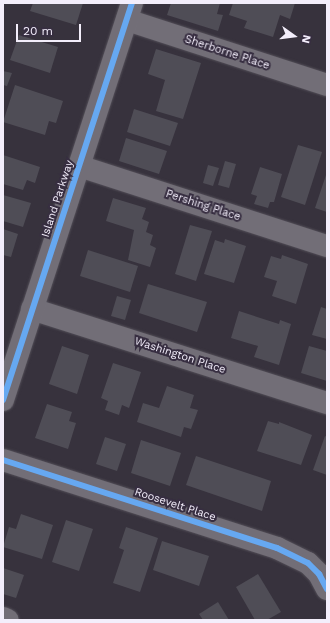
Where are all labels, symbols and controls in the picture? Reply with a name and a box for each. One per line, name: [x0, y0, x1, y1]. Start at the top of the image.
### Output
scale bar: [18, 16, 83, 42]
north arrow: [274, 16, 314, 56]
text: 20 m: [23, 24, 53, 38]
street label: Sherborne Place: [183, 33, 271, 73]
text: N: [299, 33, 313, 45]
street label: Island Parkway: [39, 159, 77, 239]
street label: Pershing Place: [164, 188, 242, 224]
street label: Washington Place: [133, 335, 227, 377]
street label: Roosevelt Place: [133, 486, 217, 524]

